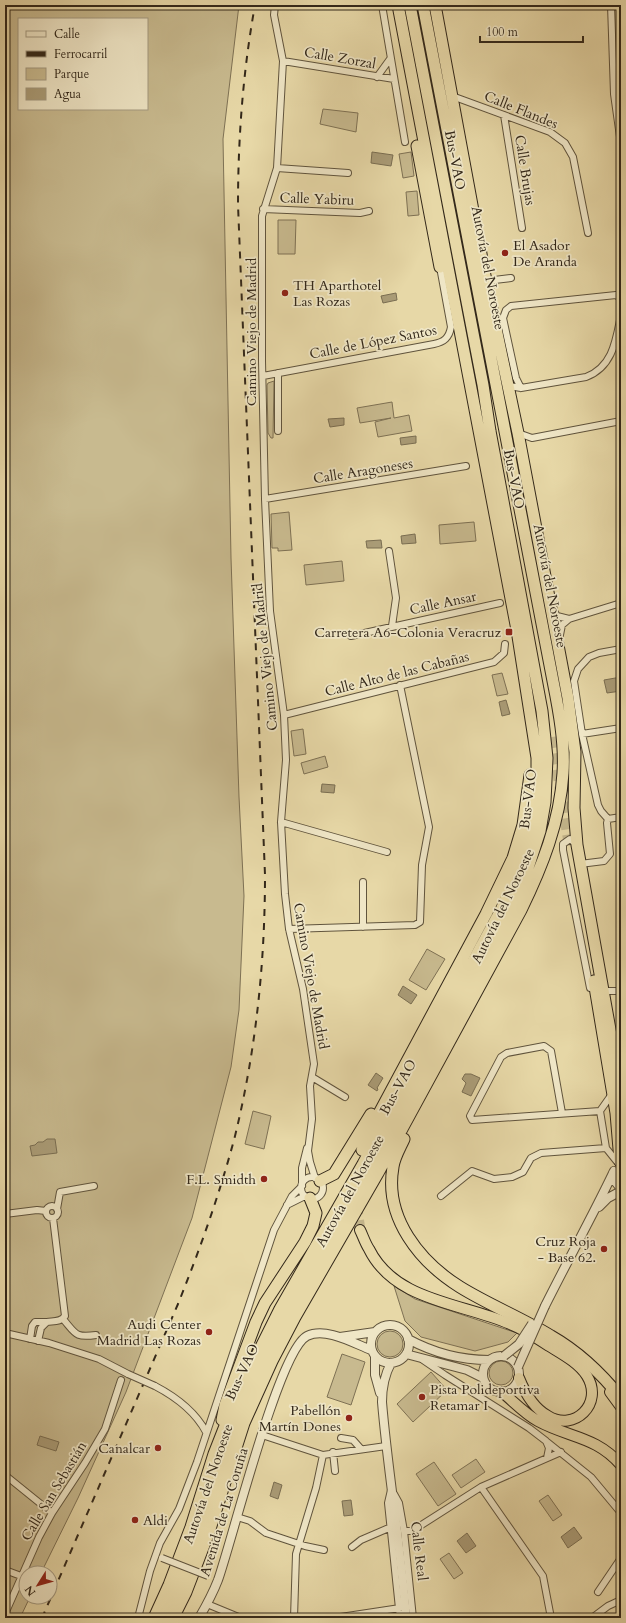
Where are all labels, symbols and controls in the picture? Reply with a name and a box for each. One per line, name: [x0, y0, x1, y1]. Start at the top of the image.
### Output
legend: [18, 18, 148, 110]
scale bar: [480, 18, 583, 44]
text: 100 m: [486, 24, 519, 40]
text: Calle: [54, 26, 80, 42]
street label: Calle Zorzal: [303, 42, 378, 74]
text: Ferrocarril: [54, 46, 107, 62]
text: Parque: [54, 66, 89, 82]
text: Agua: [54, 86, 82, 102]
street label: Calle Flandes: [481, 87, 561, 134]
street label: Bus-VAO: [440, 129, 470, 191]
street label: Calle Brujas: [510, 133, 540, 207]
street label: Calle Yabiru: [279, 188, 355, 210]
street label: Autovía del Noroeste: [467, 205, 509, 331]
place label: El Asador De Aranda: [513, 236, 577, 271]
marker: El Asador De Aranda: [500, 248, 510, 258]
street label: Camino Viejo de Madrid: [242, 257, 261, 406]
place label: TH Aparthotel Las Rozas: [293, 276, 382, 311]
marker: TH Aparthotel Las Rozas: [280, 288, 290, 298]
street label: Calle de López Santos: [308, 320, 438, 364]
street label: Bus-VAO: [499, 448, 529, 510]
street label: Calle Aragoneses: [312, 454, 414, 488]
street label: Autovía del Noroeste: [529, 523, 571, 649]
street label: Camino Viejo de Madrid: [248, 582, 282, 732]
street label: Calle Ansar: [408, 586, 479, 619]
place label: Carretera A6-Colonia Veracruz: [314, 623, 502, 642]
marker: Carretera A6-Colonia Veracruz: [504, 627, 514, 637]
street label: Calle Alto de las Cabañas: [323, 647, 471, 701]
street label: Bus-VAO: [515, 768, 541, 830]
street label: Autovía del Noroeste: [467, 845, 539, 967]
street label: Camino Viejo de Madrid: [289, 901, 333, 1051]
street label: Bus-VAO: [375, 1056, 421, 1118]
street label: Autovía del Noroeste: [311, 1131, 389, 1251]
place label: F.L. Smidth: [186, 1170, 256, 1189]
marker: F.L. Smidth: [259, 1174, 269, 1184]
place label: Cruz Roja - Base 62.: [535, 1232, 596, 1267]
marker: Cruz Roja - Base 62.: [599, 1244, 609, 1254]
place label: Audi Center Madrid Las Rozas: [97, 1315, 202, 1350]
marker: Audi Center Madrid Las Rozas: [204, 1327, 214, 1337]
street label: Bus-VAO: [221, 1341, 263, 1403]
place label: Pista Polideportiva Retamar I: [430, 1380, 540, 1415]
marker: Pista Polideportiva Retamar I: [417, 1392, 427, 1402]
place label: Pabellón Martín Dones: [259, 1401, 341, 1436]
marker: Pabellón Martín Dones: [344, 1413, 354, 1423]
street label: Autovía del Noroeste: [179, 1422, 237, 1546]
street label: Calle San Sebastián: [17, 1438, 91, 1544]
place label: Canalcar: [98, 1439, 151, 1458]
marker: Canalcar: [153, 1443, 163, 1453]
street label: Avenida de La Coruña: [195, 1445, 253, 1579]
place label: Aldi: [143, 1511, 168, 1530]
marker: Aldi: [130, 1515, 140, 1525]
street label: Calle Real: [406, 1520, 432, 1582]
north arrow: [18, 1565, 58, 1605]
text: N: [21, 1582, 39, 1599]

